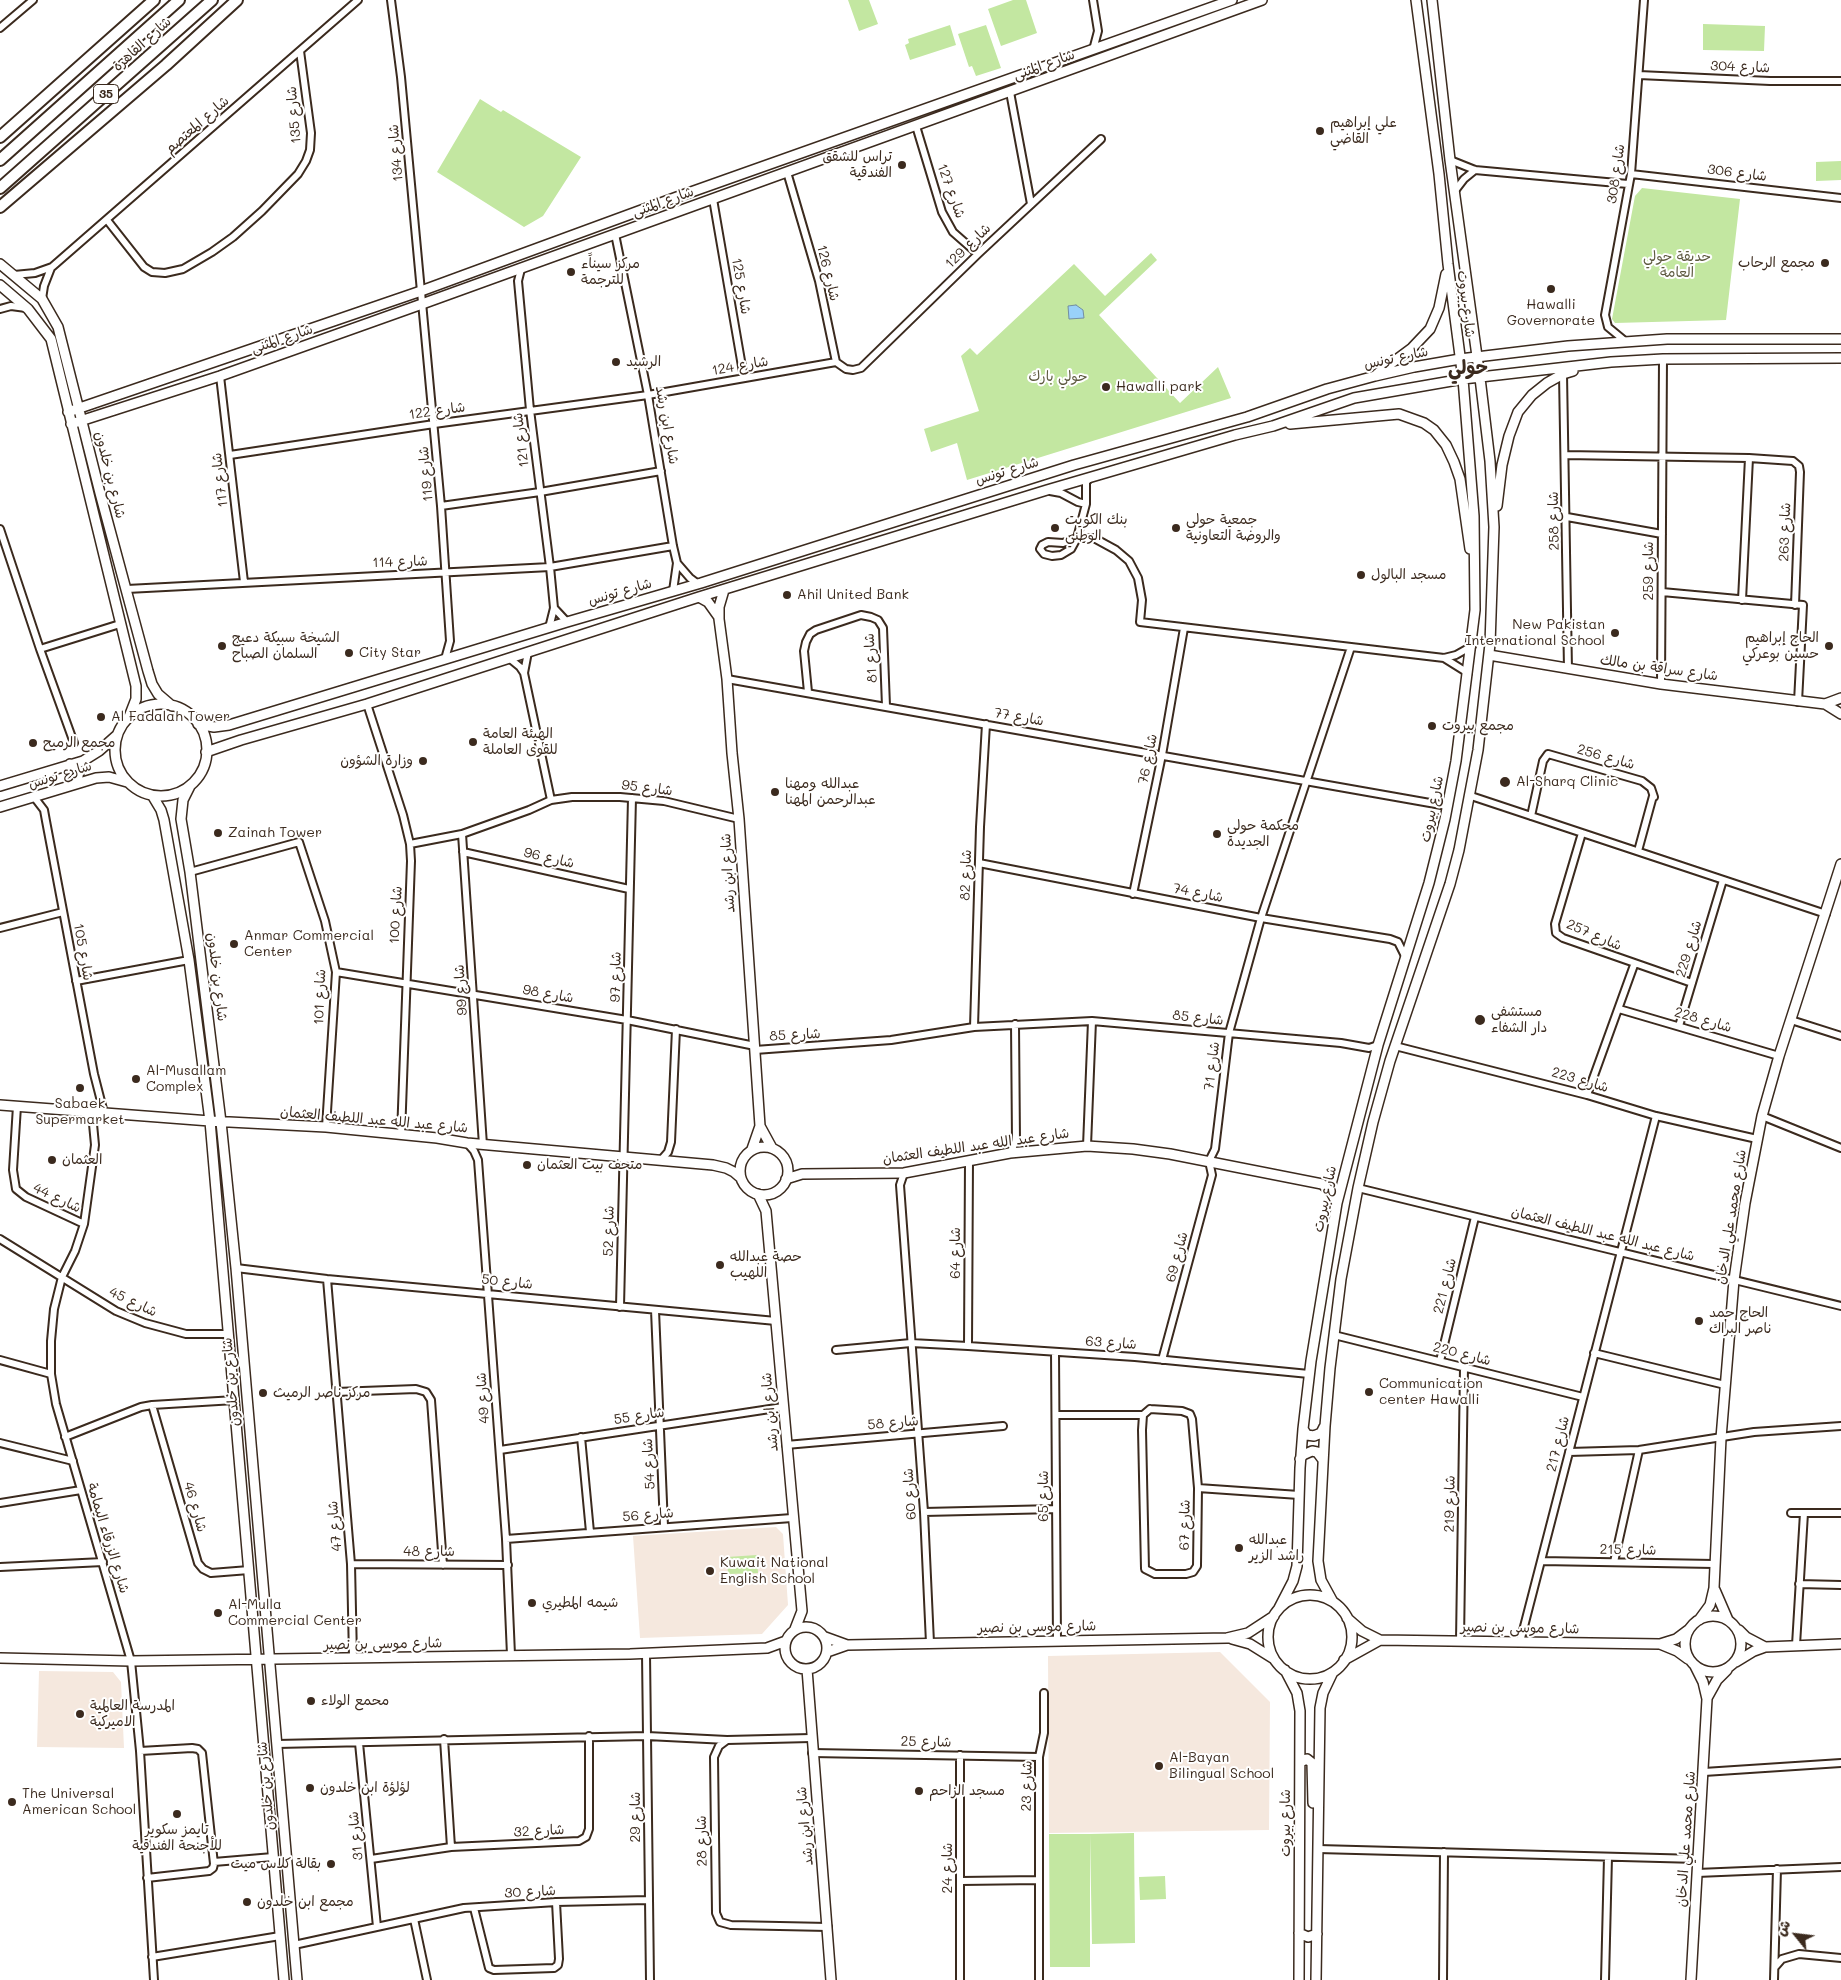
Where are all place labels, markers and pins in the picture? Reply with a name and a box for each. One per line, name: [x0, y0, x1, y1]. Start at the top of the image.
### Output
place label: علي إبراهيم القاضي: [1330, 115, 1397, 148]
marker: علي إبراهيم القاضي: [1314, 125, 1326, 137]
place label: تراس للشقق الفندقية: [823, 149, 892, 182]
marker: تراس للشقق الفندقية: [896, 159, 908, 171]
place label: مجمع الرحاب: [1738, 255, 1815, 271]
place label: مركز سيناًء للترجمة: [581, 256, 640, 288]
marker: مجمع الرحاب: [1819, 257, 1831, 269]
marker: مركز سيناًء للترجمة: [565, 266, 577, 278]
marker: Hawalli Governorate: [1545, 283, 1557, 295]
place label: Hawalli Governorate: [1507, 297, 1595, 330]
place label: الرشيد: [626, 354, 661, 370]
marker: الرشيد: [610, 356, 622, 368]
place label: Hawalli park: [1116, 379, 1202, 395]
marker: Hawalli park: [1100, 381, 1112, 393]
place label: بنك الكويت الوطني: [1065, 512, 1127, 544]
place label: جمعية حولي والروضة التعاونية: [1186, 512, 1281, 544]
marker: بنك الكويت الوطني: [1049, 522, 1061, 534]
marker: جمعية حولي والروضة التعاونية: [1170, 522, 1182, 534]
place label: مسجد البالول: [1371, 567, 1446, 583]
marker: مسجد البالول: [1355, 569, 1367, 581]
place label: Ahil United Bank: [797, 587, 909, 603]
marker: Ahil United Bank: [781, 589, 793, 601]
place label: New Pakistan International School: [1465, 617, 1605, 650]
marker: New Pakistan International School: [1609, 627, 1621, 639]
place label: الشيخة سبيكة دعيج السلمان الصباح: [232, 630, 340, 662]
place label: الحاج إبراهيم حسين بوعركي: [1742, 630, 1819, 662]
marker: الشيخة سبيكة دعيج السلمان الصباح: [216, 640, 228, 652]
marker: الحاج إبراهيم حسين بوعركي: [1823, 640, 1835, 652]
place label: City Star: [359, 645, 421, 661]
marker: City Star: [343, 647, 355, 659]
place label: Al Fadalah Tower: [111, 709, 230, 725]
marker: Al Fadalah Tower: [95, 711, 107, 723]
place label: مجمع بيروت: [1442, 718, 1514, 734]
marker: مجمع بيروت: [1426, 720, 1438, 732]
place label: الهيئة العامة للقوى العاملة: [483, 726, 558, 759]
place label: مجمع الرميح: [43, 735, 115, 751]
marker: الهيئة العامة للقوى العاملة: [467, 736, 479, 748]
marker: مجمع الرميح: [27, 737, 39, 749]
place label: وزارة الشؤون: [340, 753, 413, 769]
marker: وزارة الشؤون: [417, 755, 429, 767]
place label: Al-Sharq Clinic: [1516, 774, 1618, 790]
marker: Al-Sharq Clinic: [1498, 775, 1512, 789]
place label: عبدالله ومهنا عبدالرحمن المهنا: [785, 776, 875, 809]
marker: عبدالله ومهنا عبدالرحمن المهنا: [769, 786, 781, 798]
place label: محكمة حولى الجديدة: [1227, 818, 1299, 850]
place label: Zainah Tower: [228, 825, 322, 841]
marker: Zainah Tower: [212, 827, 224, 839]
marker: محكمة حولى الجديدة: [1211, 828, 1223, 840]
place label: Anmar Commercial Center: [244, 928, 374, 960]
marker: Anmar Commercial Center: [228, 938, 240, 950]
place label: مستشفى دار الشفاء: [1491, 1004, 1547, 1036]
marker: مستشفى دار الشفاء: [1473, 1013, 1487, 1027]
place label: Al-Musallam Complex: [146, 1063, 226, 1096]
marker: Al-Musallam Complex: [130, 1073, 142, 1085]
marker: Sabaek Supermarket: [74, 1082, 86, 1094]
place label: Sabaek Supermarket: [35, 1096, 125, 1128]
place label: العثمان: [62, 1152, 102, 1168]
marker: العثمان: [46, 1154, 58, 1166]
place label: متحف بيت العثمان: [537, 1157, 642, 1173]
marker: متحف بيت العثمان: [521, 1159, 533, 1171]
place label: حصة عبدالله اللهيب: [730, 1249, 802, 1282]
marker: حصة عبدالله اللهيب: [714, 1259, 726, 1271]
place label: الحاج حمد ناصر البراك: [1709, 1305, 1772, 1338]
marker: الحاج حمد ناصر البراك: [1693, 1315, 1705, 1327]
place label: Communication center Hawalli: [1379, 1376, 1483, 1408]
place label: مركز ناصر الرميث: [273, 1385, 370, 1401]
marker: Communication center Hawalli: [1363, 1386, 1375, 1398]
marker: مركز ناصر الرميث: [257, 1387, 269, 1399]
place label: عبدالله راشد الزير: [1249, 1532, 1304, 1564]
marker: عبدالله راشد الزير: [1233, 1542, 1245, 1554]
place label: Kuwait National English School: [720, 1555, 828, 1588]
marker: Kuwait National English School: [704, 1565, 716, 1577]
place label: شيمه المطيري: [542, 1595, 618, 1611]
place label: Al-Mulla Commercial Center: [228, 1597, 362, 1630]
marker: شيمه المطيري: [526, 1597, 538, 1609]
marker: Al-Mulla Commercial Center: [212, 1607, 224, 1619]
place label: محمع الولاء: [321, 1693, 389, 1709]
marker: محمع الولاء: [305, 1695, 317, 1707]
place label: المدرسة العالمية الاميركية: [90, 1698, 175, 1730]
marker: المدرسة العالمية الاميركية: [74, 1708, 86, 1720]
place label: Al-Bayan Bilingual School: [1169, 1750, 1274, 1782]
marker: Al-Bayan Bilingual School: [1153, 1760, 1165, 1772]
place label: لؤلؤة ابن خلدون: [320, 1780, 410, 1796]
marker: لؤلؤة ابن خلدون: [304, 1782, 316, 1794]
place label: مسجد الزاحم: [929, 1783, 1005, 1799]
marker: مسجد الزاحم: [913, 1785, 925, 1797]
place label: The Universal American School: [22, 1786, 136, 1818]
marker: The Universal American School: [6, 1796, 18, 1808]
marker: تايمز سكوير للأجنحة الفندقية: [171, 1808, 183, 1820]
place label: تايمز سكوير للأجنحة الفندقية: [132, 1822, 222, 1854]
place label: بقالة كلاس ميت: [231, 1856, 321, 1872]
marker: بقالة كلاس ميت: [325, 1858, 337, 1870]
place label: مجمع ابن خلدون: [257, 1894, 354, 1910]
marker: مجمع ابن خلدون: [241, 1896, 253, 1908]

